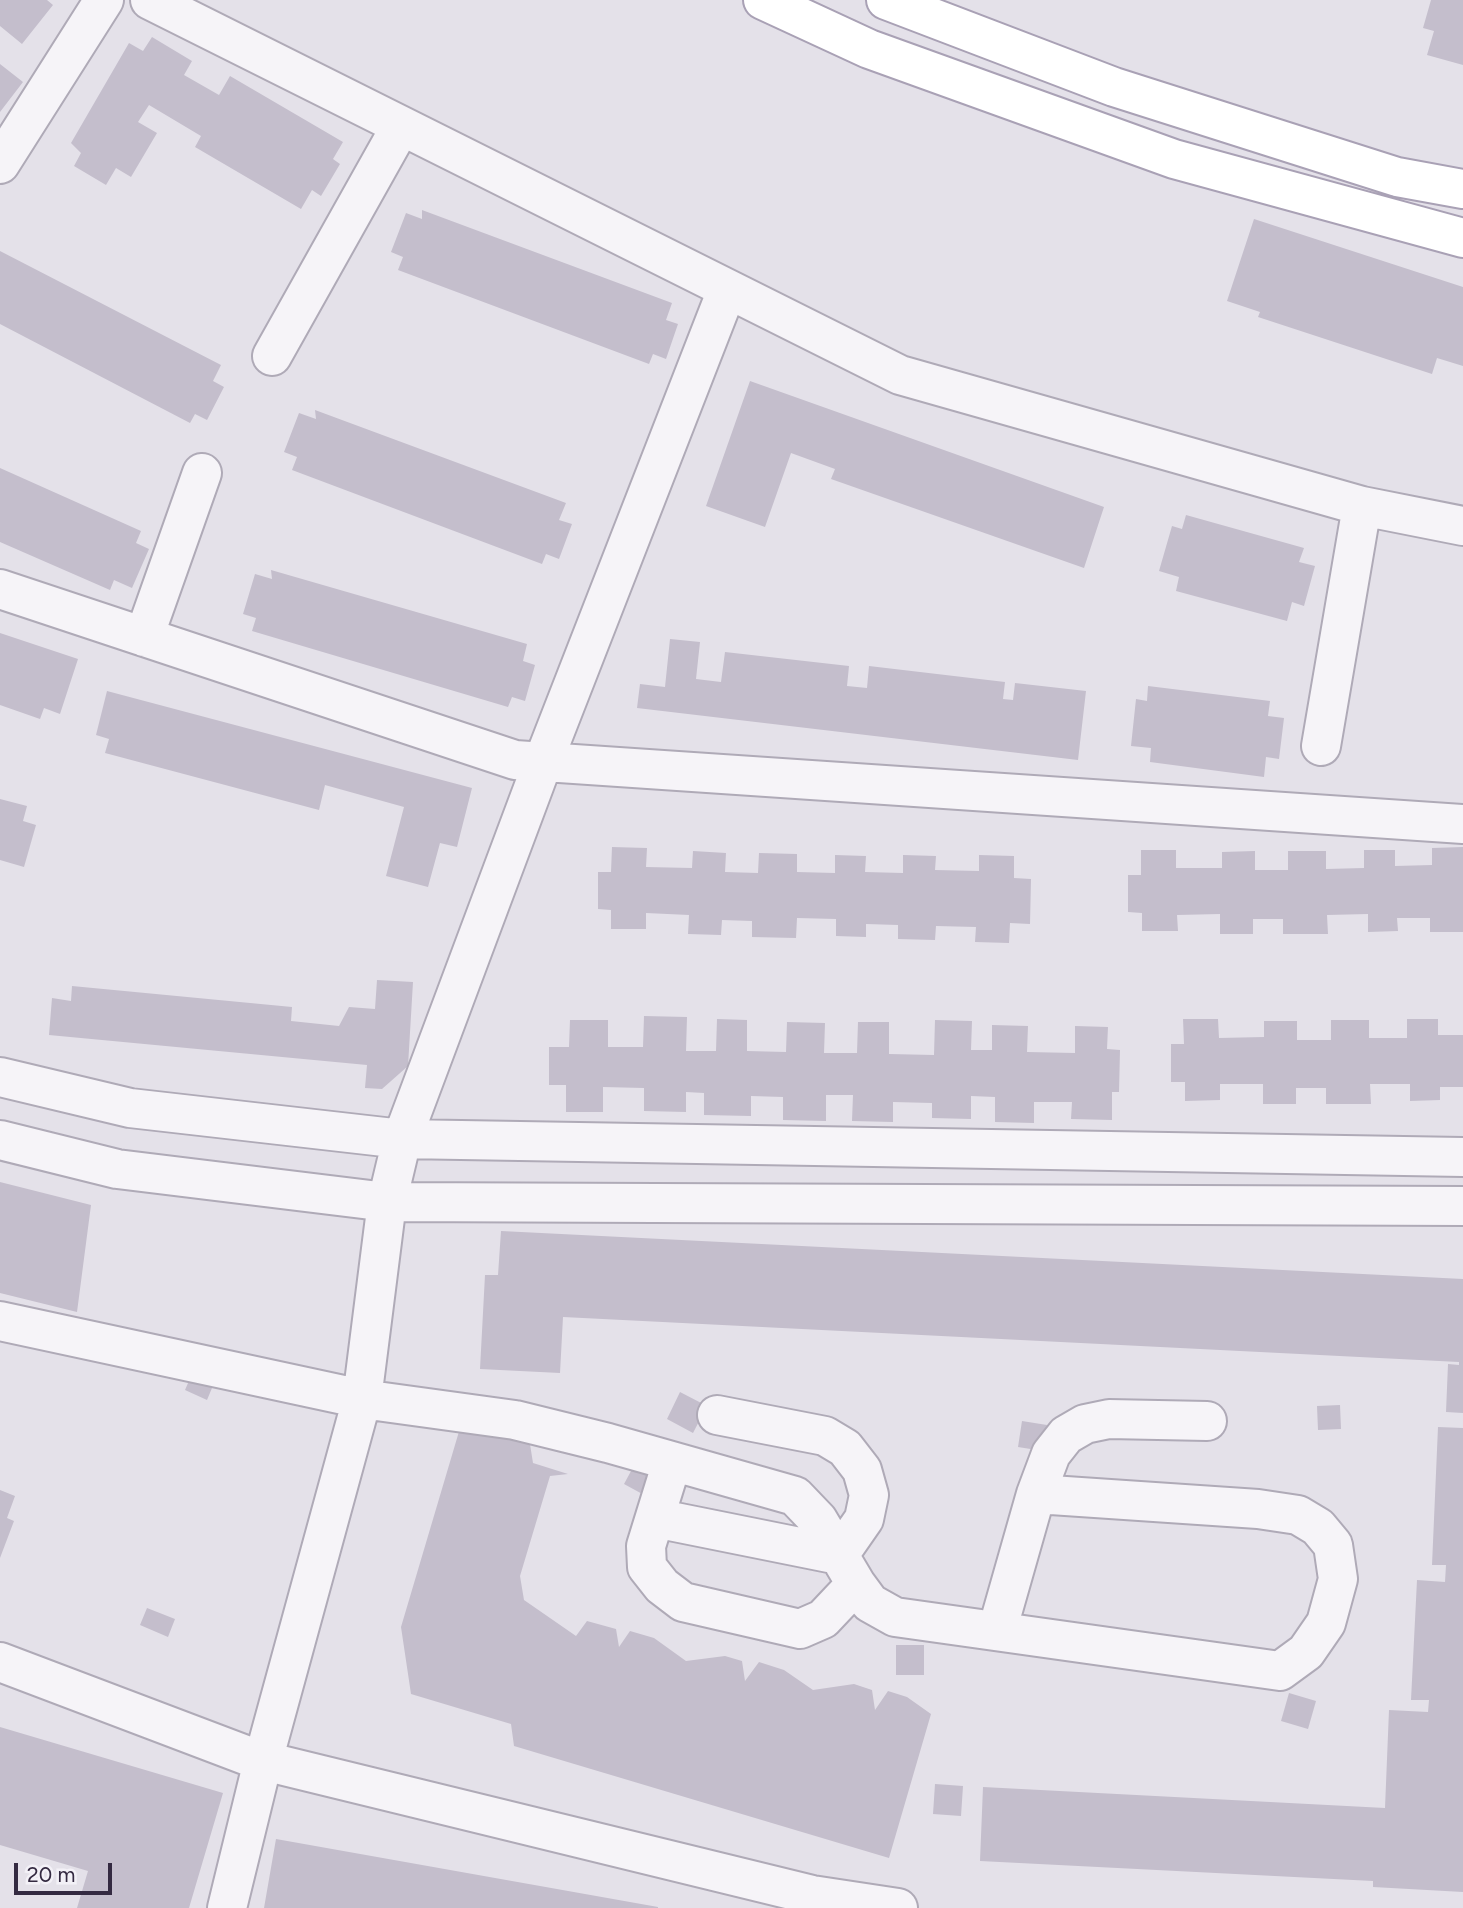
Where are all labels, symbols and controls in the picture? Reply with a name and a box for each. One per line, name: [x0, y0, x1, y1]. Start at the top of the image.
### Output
scale bar: [18, 1848, 116, 1892]
text: 20 m: [27, 1862, 75, 1887]

